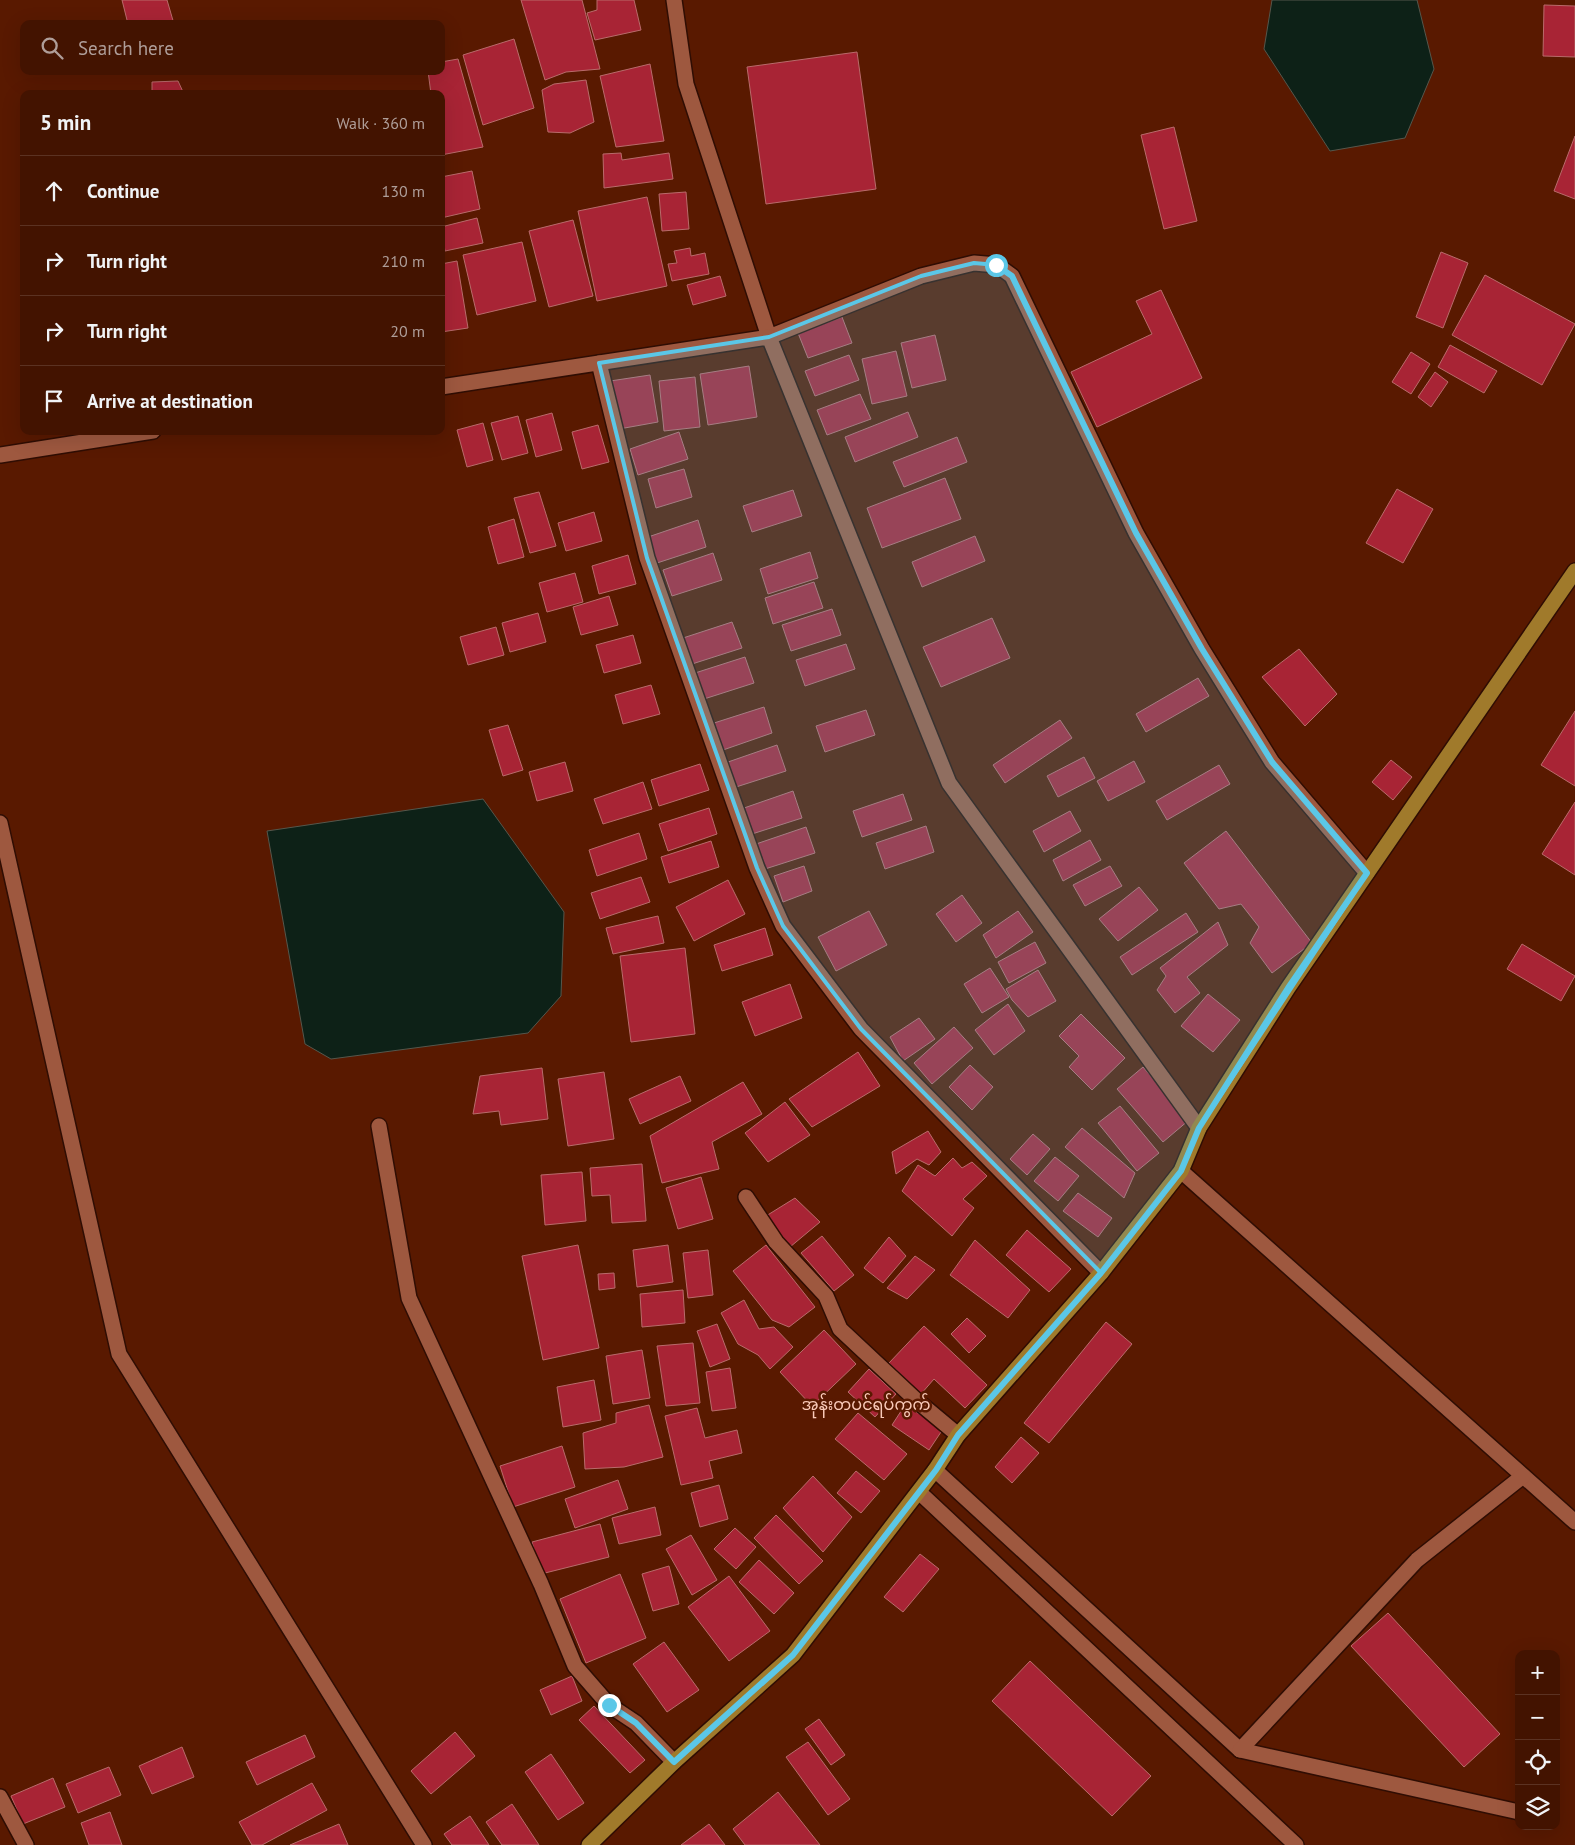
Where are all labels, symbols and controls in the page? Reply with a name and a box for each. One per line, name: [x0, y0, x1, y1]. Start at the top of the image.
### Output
search box: [20, 20, 445, 75]
icon: search: [38, 34, 66, 62]
text: Search here: [78, 36, 174, 60]
text: 5 min: [40, 109, 91, 136]
text: Walk · 360 m: [336, 113, 425, 133]
icon: ahead: [40, 177, 68, 205]
text: Continue: [87, 179, 159, 203]
text: 130 m: [382, 181, 425, 201]
icon: right: [40, 247, 68, 275]
text: Turn right: [87, 249, 167, 273]
text: 210 m: [382, 251, 425, 271]
route start: [985, 254, 1008, 277]
icon: right: [40, 317, 68, 345]
text: Turn right: [87, 319, 167, 343]
text: 20 m: [390, 321, 425, 341]
icon: arrive: [40, 387, 68, 415]
text: Arrive at destination: [87, 389, 253, 413]
district label: အုန်းတပင်ရပ်ကွက်: [802, 1393, 930, 1419]
map controls: [1515, 1650, 1560, 1830]
button: +: [1515, 1650, 1560, 1695]
route end: [598, 1694, 621, 1717]
button: −: [1515, 1695, 1560, 1740]
button: locate: [1515, 1740, 1560, 1785]
button: layers: [1515, 1785, 1560, 1830]

